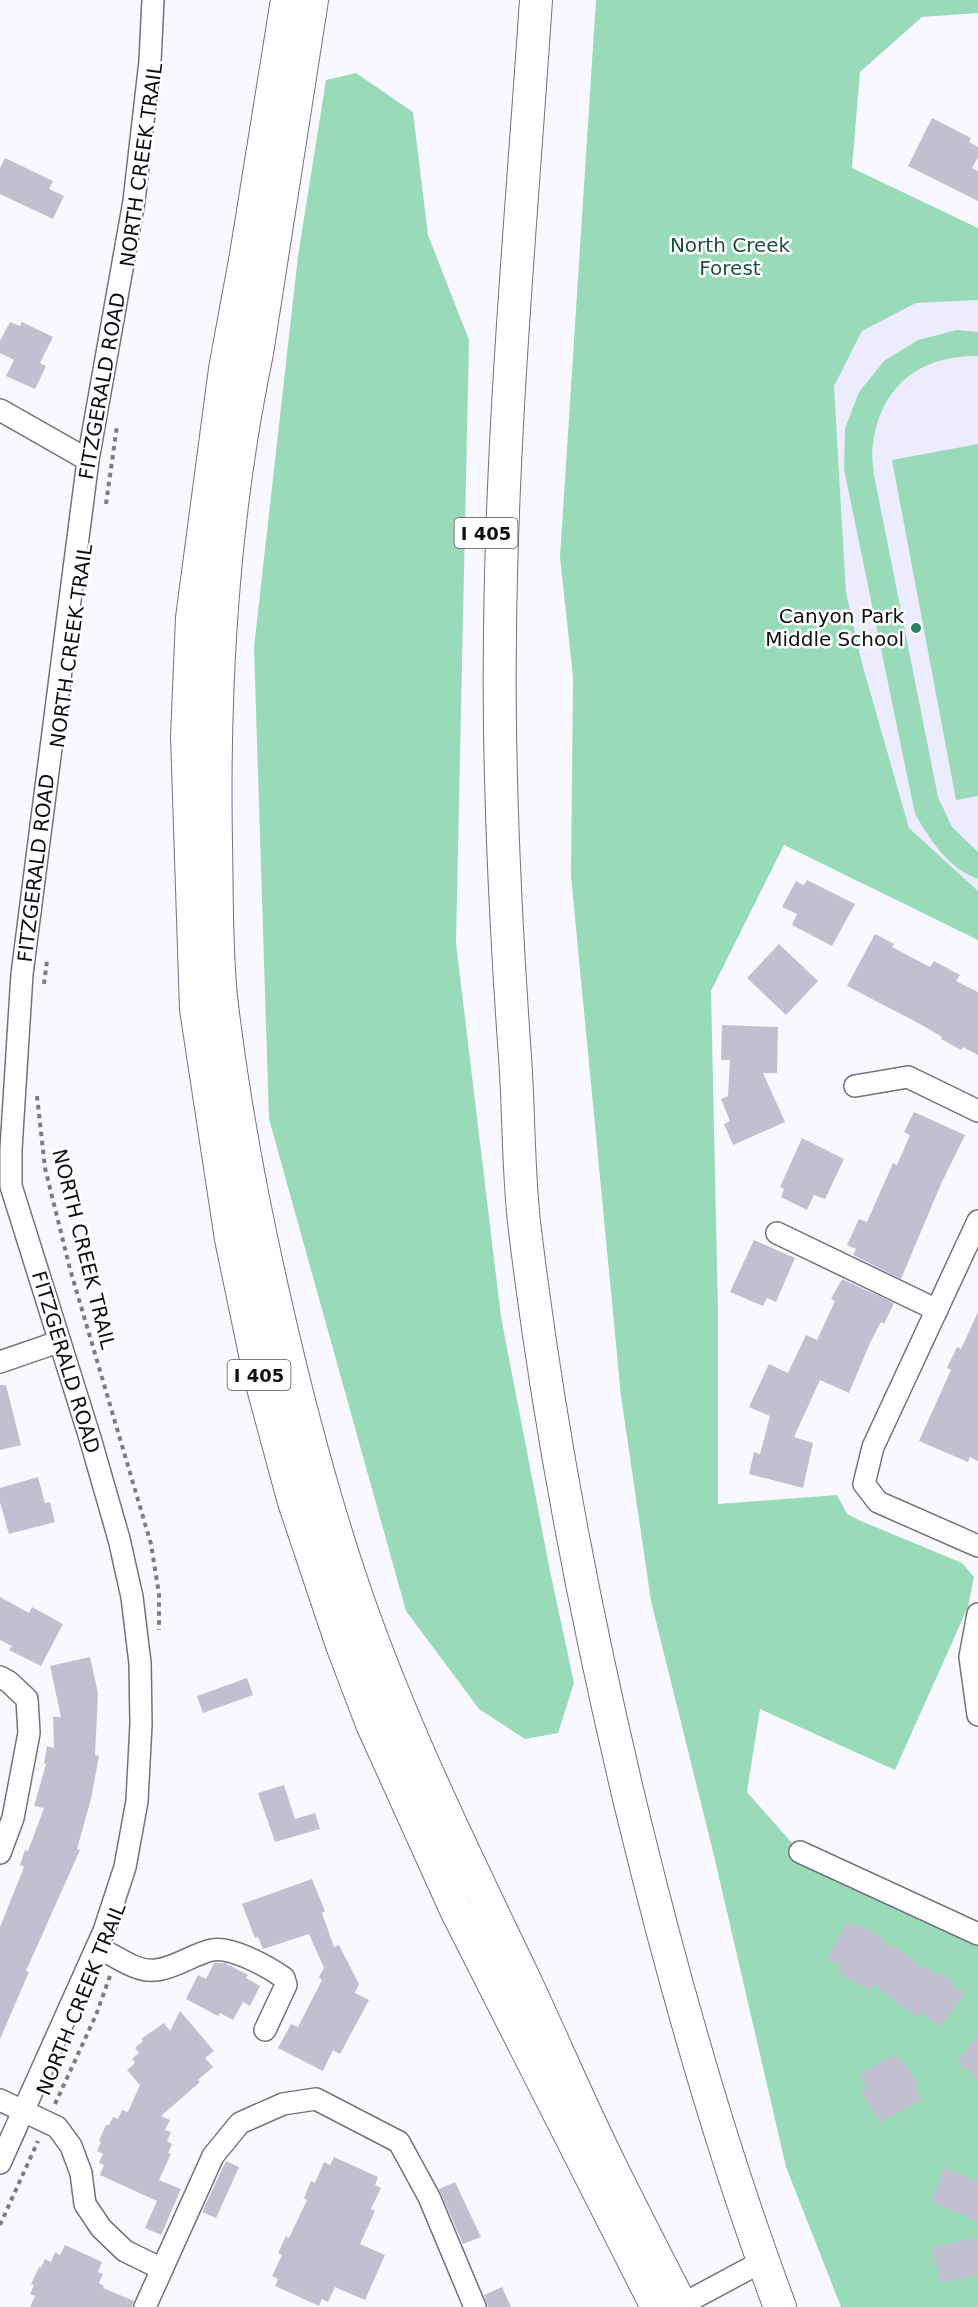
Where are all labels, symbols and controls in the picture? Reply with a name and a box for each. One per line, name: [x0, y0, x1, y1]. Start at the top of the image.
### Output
street label: NORTH CREEK TRAIL: [115, 61, 167, 268]
park label: North Creek Forest: [670, 233, 791, 280]
street label: FITZGERALD ROAD: [74, 291, 130, 481]
road number: I 405: [454, 518, 518, 548]
street label: NORTH CREEK TRAIL: [45, 542, 97, 749]
place label: Canyon Park Middle School: [765, 604, 904, 651]
marker: Canyon Park Middle School: [909, 621, 923, 635]
street label: FITZGERALD ROAD: [13, 772, 59, 964]
street label: NORTH CREEK TRAIL: [48, 1146, 121, 1352]
street label: FITZGERALD ROAD: [27, 1268, 105, 1456]
road number: I 405: [228, 1360, 290, 1390]
street label: NORTH CREEK TRAIL: [31, 1898, 131, 2099]

